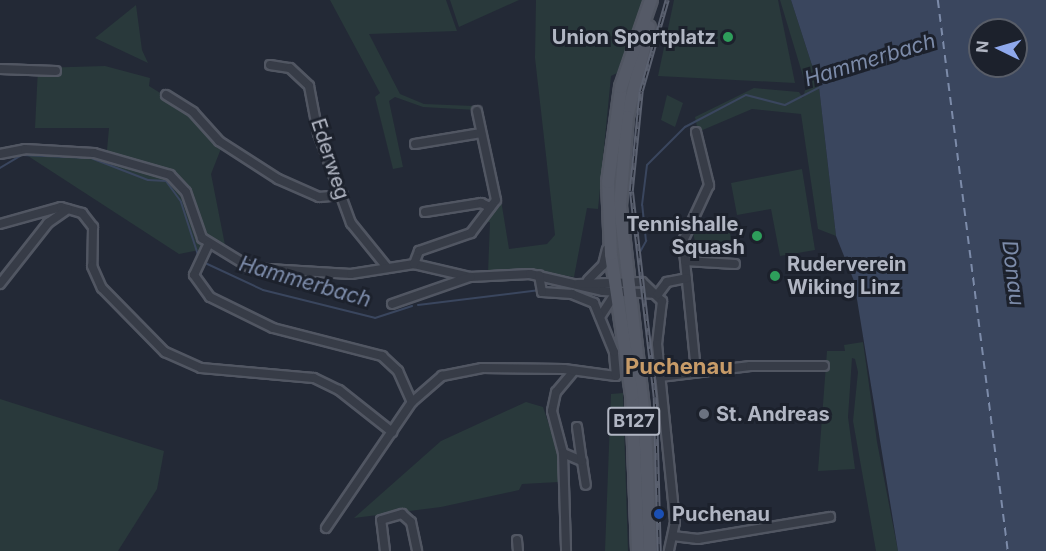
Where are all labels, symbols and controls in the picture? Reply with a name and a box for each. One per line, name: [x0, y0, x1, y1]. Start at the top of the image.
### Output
north arrow: [968, 18, 1028, 78]
place label: Union Sportplatz: [552, 25, 716, 49]
water label: Hammerbach: [801, 28, 939, 92]
marker: Union Sportplatz: [721, 30, 735, 44]
text: N: [972, 40, 993, 54]
street label: Ederweg: [306, 116, 354, 202]
place label: Tennishalle, Squash: [626, 213, 745, 260]
marker: Tennishalle, Squash: [750, 229, 764, 243]
water label: Donau: [997, 239, 1029, 307]
water label: Hammerbach: [236, 251, 374, 313]
place label: Ruderverein Wiking Linz: [787, 252, 907, 299]
marker: Ruderverein Wiking Linz: [768, 269, 782, 283]
district label: Puchenau: [625, 354, 733, 380]
place label: St. Andreas: [716, 402, 830, 426]
road number: B127: [607, 406, 661, 436]
marker: St. Andreas: [697, 407, 711, 421]
place label: Puchenau: [672, 502, 770, 526]
marker: Puchenau: [650, 505, 668, 523]

